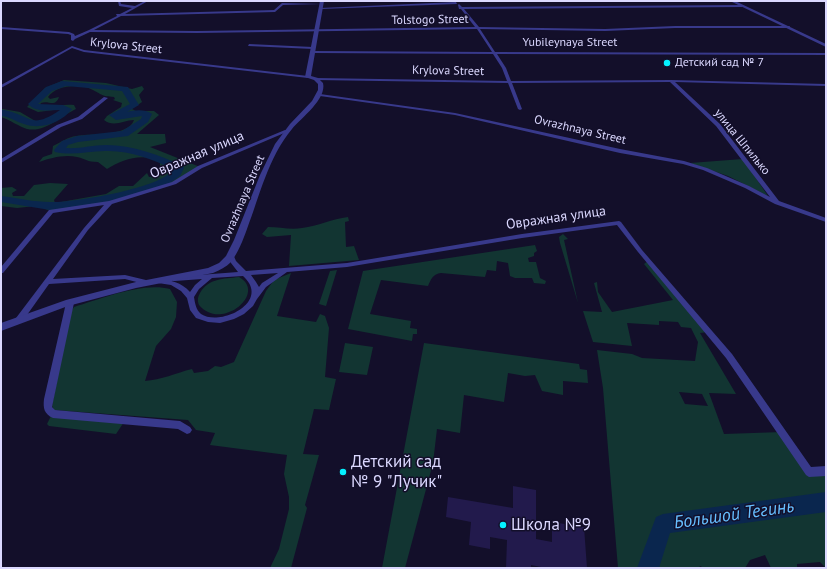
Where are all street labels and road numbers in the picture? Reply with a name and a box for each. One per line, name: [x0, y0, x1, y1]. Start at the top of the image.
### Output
street label: Tolstogo Street: [391, 12, 469, 28]
street label: Krylova Street: [89, 35, 163, 57]
street label: Yubileynaya Street: [523, 36, 617, 50]
street label: Krylova Street: [412, 63, 484, 79]
street label: улица Шпилько: [711, 106, 773, 178]
street label: Ovrazhnaya Street: [533, 112, 627, 148]
street label: Овражная улица: [147, 128, 247, 182]
street label: Ovrazhnaya Street: [218, 153, 268, 245]
street label: Овражная улица: [505, 203, 607, 233]

